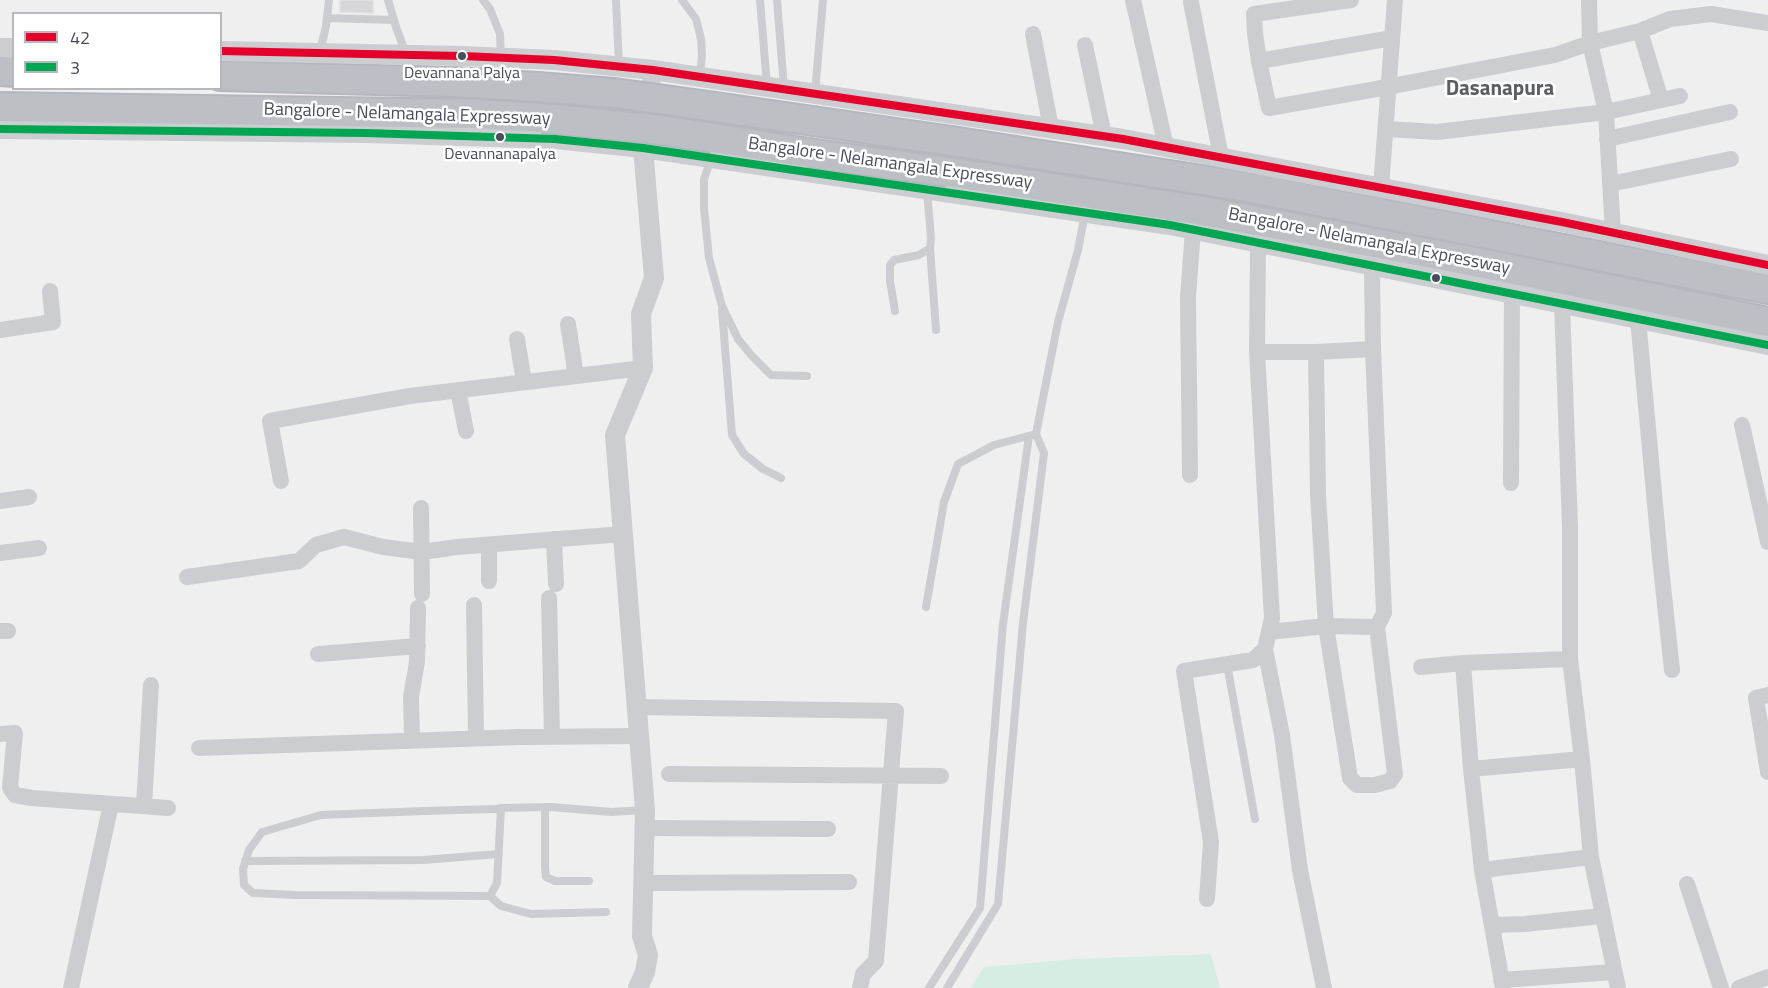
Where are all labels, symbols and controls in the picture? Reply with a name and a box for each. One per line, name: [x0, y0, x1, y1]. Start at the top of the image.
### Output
legend: [12, 12, 222, 90]
text: 42: [70, 24, 90, 51]
marker: Devannana Palya: [456, 50, 468, 62]
text: 3: [70, 54, 80, 81]
place label: Devannana Palya: [404, 64, 520, 84]
district label: Dasanapura: [1446, 77, 1554, 103]
street label: Bangalore - Nelamangala Expressway: [263, 99, 551, 131]
marker: Devannanapalya: [494, 131, 506, 143]
street label: Bangalore - Nelamangala Expressway: [747, 133, 1033, 195]
place label: Devannanapalya: [444, 145, 556, 165]
street label: Bangalore - Nelamangala Expressway: [1226, 204, 1512, 280]
unlabelled marker: [1430, 272, 1442, 284]

